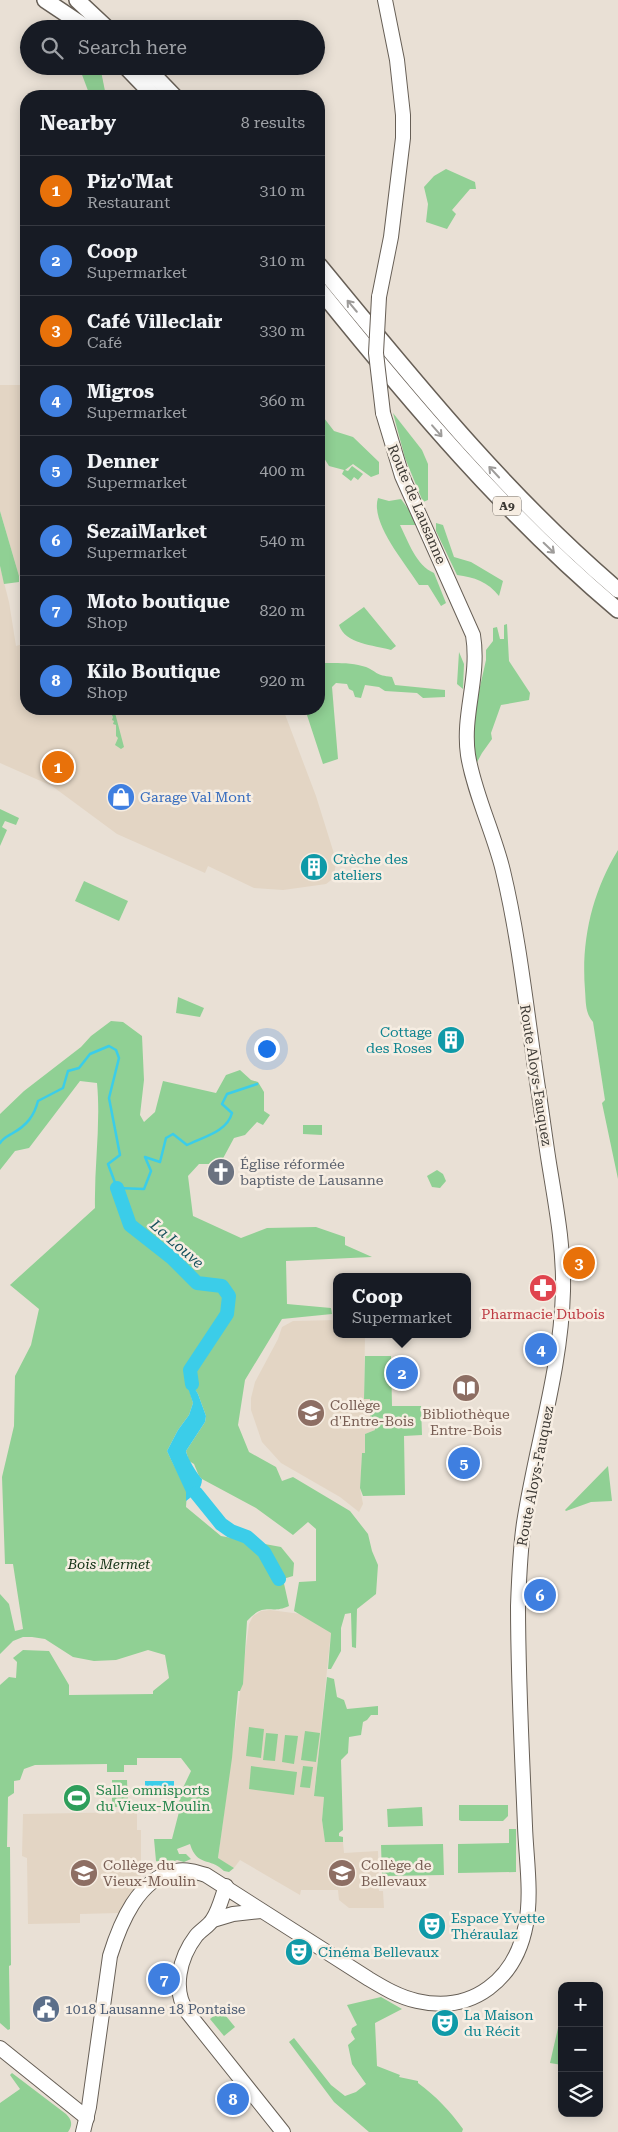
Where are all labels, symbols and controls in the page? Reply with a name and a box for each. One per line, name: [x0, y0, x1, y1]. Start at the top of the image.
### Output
search box: [20, 20, 325, 75]
icon: search: [38, 34, 66, 62]
text: Search here: [78, 36, 187, 59]
text: Nearby: [40, 111, 116, 135]
text: 8 results: [241, 113, 305, 132]
text: Piz'o'Mat: [87, 170, 173, 193]
text: 1: [52, 181, 60, 200]
text: 310 m: [259, 181, 305, 200]
text: Restaurant: [87, 193, 170, 212]
text: Coop: [87, 240, 138, 263]
text: 2: [52, 251, 60, 270]
text: 310 m: [259, 251, 305, 270]
text: Supermarket: [87, 263, 187, 282]
one-way arrow: [347, 300, 358, 313]
text: Café Villeclair: [87, 310, 222, 333]
text: 3: [52, 321, 60, 340]
text: 330 m: [259, 321, 305, 340]
text: Café: [87, 333, 122, 352]
text: Migros: [87, 380, 154, 403]
text: 4: [52, 391, 60, 410]
text: 360 m: [259, 391, 305, 410]
text: Supermarket: [87, 403, 187, 422]
one-way arrow: [431, 424, 443, 437]
street label: Route de Lausanne: [385, 442, 450, 566]
text: Denner: [87, 450, 159, 473]
text: 5: [52, 461, 60, 480]
text: 400 m: [259, 461, 305, 480]
one-way arrow: [488, 465, 500, 478]
text: Supermarket: [87, 473, 187, 492]
road number: A9: [493, 496, 521, 516]
text: SezaiMarket: [87, 520, 207, 543]
text: 6: [52, 531, 60, 550]
text: 540 m: [259, 531, 305, 550]
one-way arrow: [543, 542, 555, 554]
text: Supermarket: [87, 543, 187, 562]
text: Moto boutique: [87, 590, 230, 613]
text: 7: [52, 601, 60, 620]
text: 820 m: [259, 601, 305, 620]
text: Shop: [87, 613, 128, 632]
text: Kilo Boutique: [87, 660, 220, 683]
text: 8: [52, 671, 60, 690]
text: 920 m: [259, 671, 305, 690]
text: Shop: [87, 683, 128, 702]
pin: 1: [42, 748, 74, 786]
shop icon: Garage Val Mont: [106, 782, 136, 812]
place label: Garage Val Mont: [140, 789, 251, 805]
place label: Crèche des ateliers: [333, 851, 408, 883]
building icon: Crèche des ateliers: [299, 852, 329, 882]
street label: Route Aloys-Fauquez: [517, 1003, 555, 1147]
place label: Cottage des Roses: [366, 1024, 432, 1056]
building icon: Cottage des Roses: [436, 1025, 466, 1055]
your location: [254, 1036, 280, 1062]
place label: Église réformée baptiste de Lausanne: [240, 1156, 384, 1188]
church icon: Église réformée baptiste de Lausanne: [206, 1157, 236, 1187]
water label: La Louve: [146, 1215, 208, 1272]
pin: 3: [563, 1244, 595, 1282]
popup: [333, 1273, 471, 1338]
pharmacy icon: Pharmacie Dubois: [528, 1273, 558, 1303]
text: Coop: [352, 1285, 403, 1308]
place label: Pharmacie Dubois: [481, 1306, 605, 1322]
text: Supermarket: [352, 1308, 452, 1327]
pin: 4: [525, 1330, 557, 1368]
pin: 2: [386, 1354, 418, 1392]
library icon: Bibliothèque Entre-Bois: [451, 1373, 481, 1403]
place label: Collège d'Entre-Bois: [330, 1397, 414, 1429]
school or university icon: Collège d'Entre-Bois: [296, 1398, 326, 1428]
street label: Route Aloys-Fauquez: [514, 1404, 557, 1547]
place label: Bibliothèque Entre-Bois: [422, 1406, 510, 1438]
pin: 5: [448, 1444, 480, 1482]
park label: Bois Mermet: [67, 1556, 151, 1572]
pin: 6: [524, 1576, 556, 1614]
place label: Salle omnisports du Vieux-Moulin: [96, 1782, 210, 1814]
sports icon: Salle omnisports du Vieux-Moulin: [62, 1783, 92, 1813]
place label: Collège du Vieux-Moulin: [103, 1857, 196, 1889]
place label: Collège de Bellevaux: [361, 1857, 432, 1889]
school or university icon: Collège du Vieux-Moulin: [69, 1858, 99, 1888]
school or university icon: Collège de Bellevaux: [327, 1858, 357, 1888]
place label: Espace Yvette Théraulaz: [451, 1910, 545, 1942]
theatre icon: Espace Yvette Théraulaz: [417, 1911, 447, 1941]
theatre icon: Cinéma Bellevaux: [284, 1937, 314, 1967]
place label: Cinéma Bellevaux: [318, 1944, 439, 1960]
pin: 7: [148, 1960, 180, 1998]
map controls: [558, 1982, 603, 2117]
button: +: [558, 1982, 603, 2027]
public building icon: 1018 Lausanne 18 Pontaise: [31, 1994, 61, 2024]
place label: 1018 Lausanne 18 Pontaise: [65, 2001, 246, 2017]
place label: La Maison du Récit: [464, 2007, 533, 2039]
theatre icon: La Maison du Récit: [430, 2008, 460, 2038]
button: −: [558, 2027, 603, 2072]
button: layers: [558, 2072, 603, 2117]
pin: 8: [217, 2080, 249, 2118]

